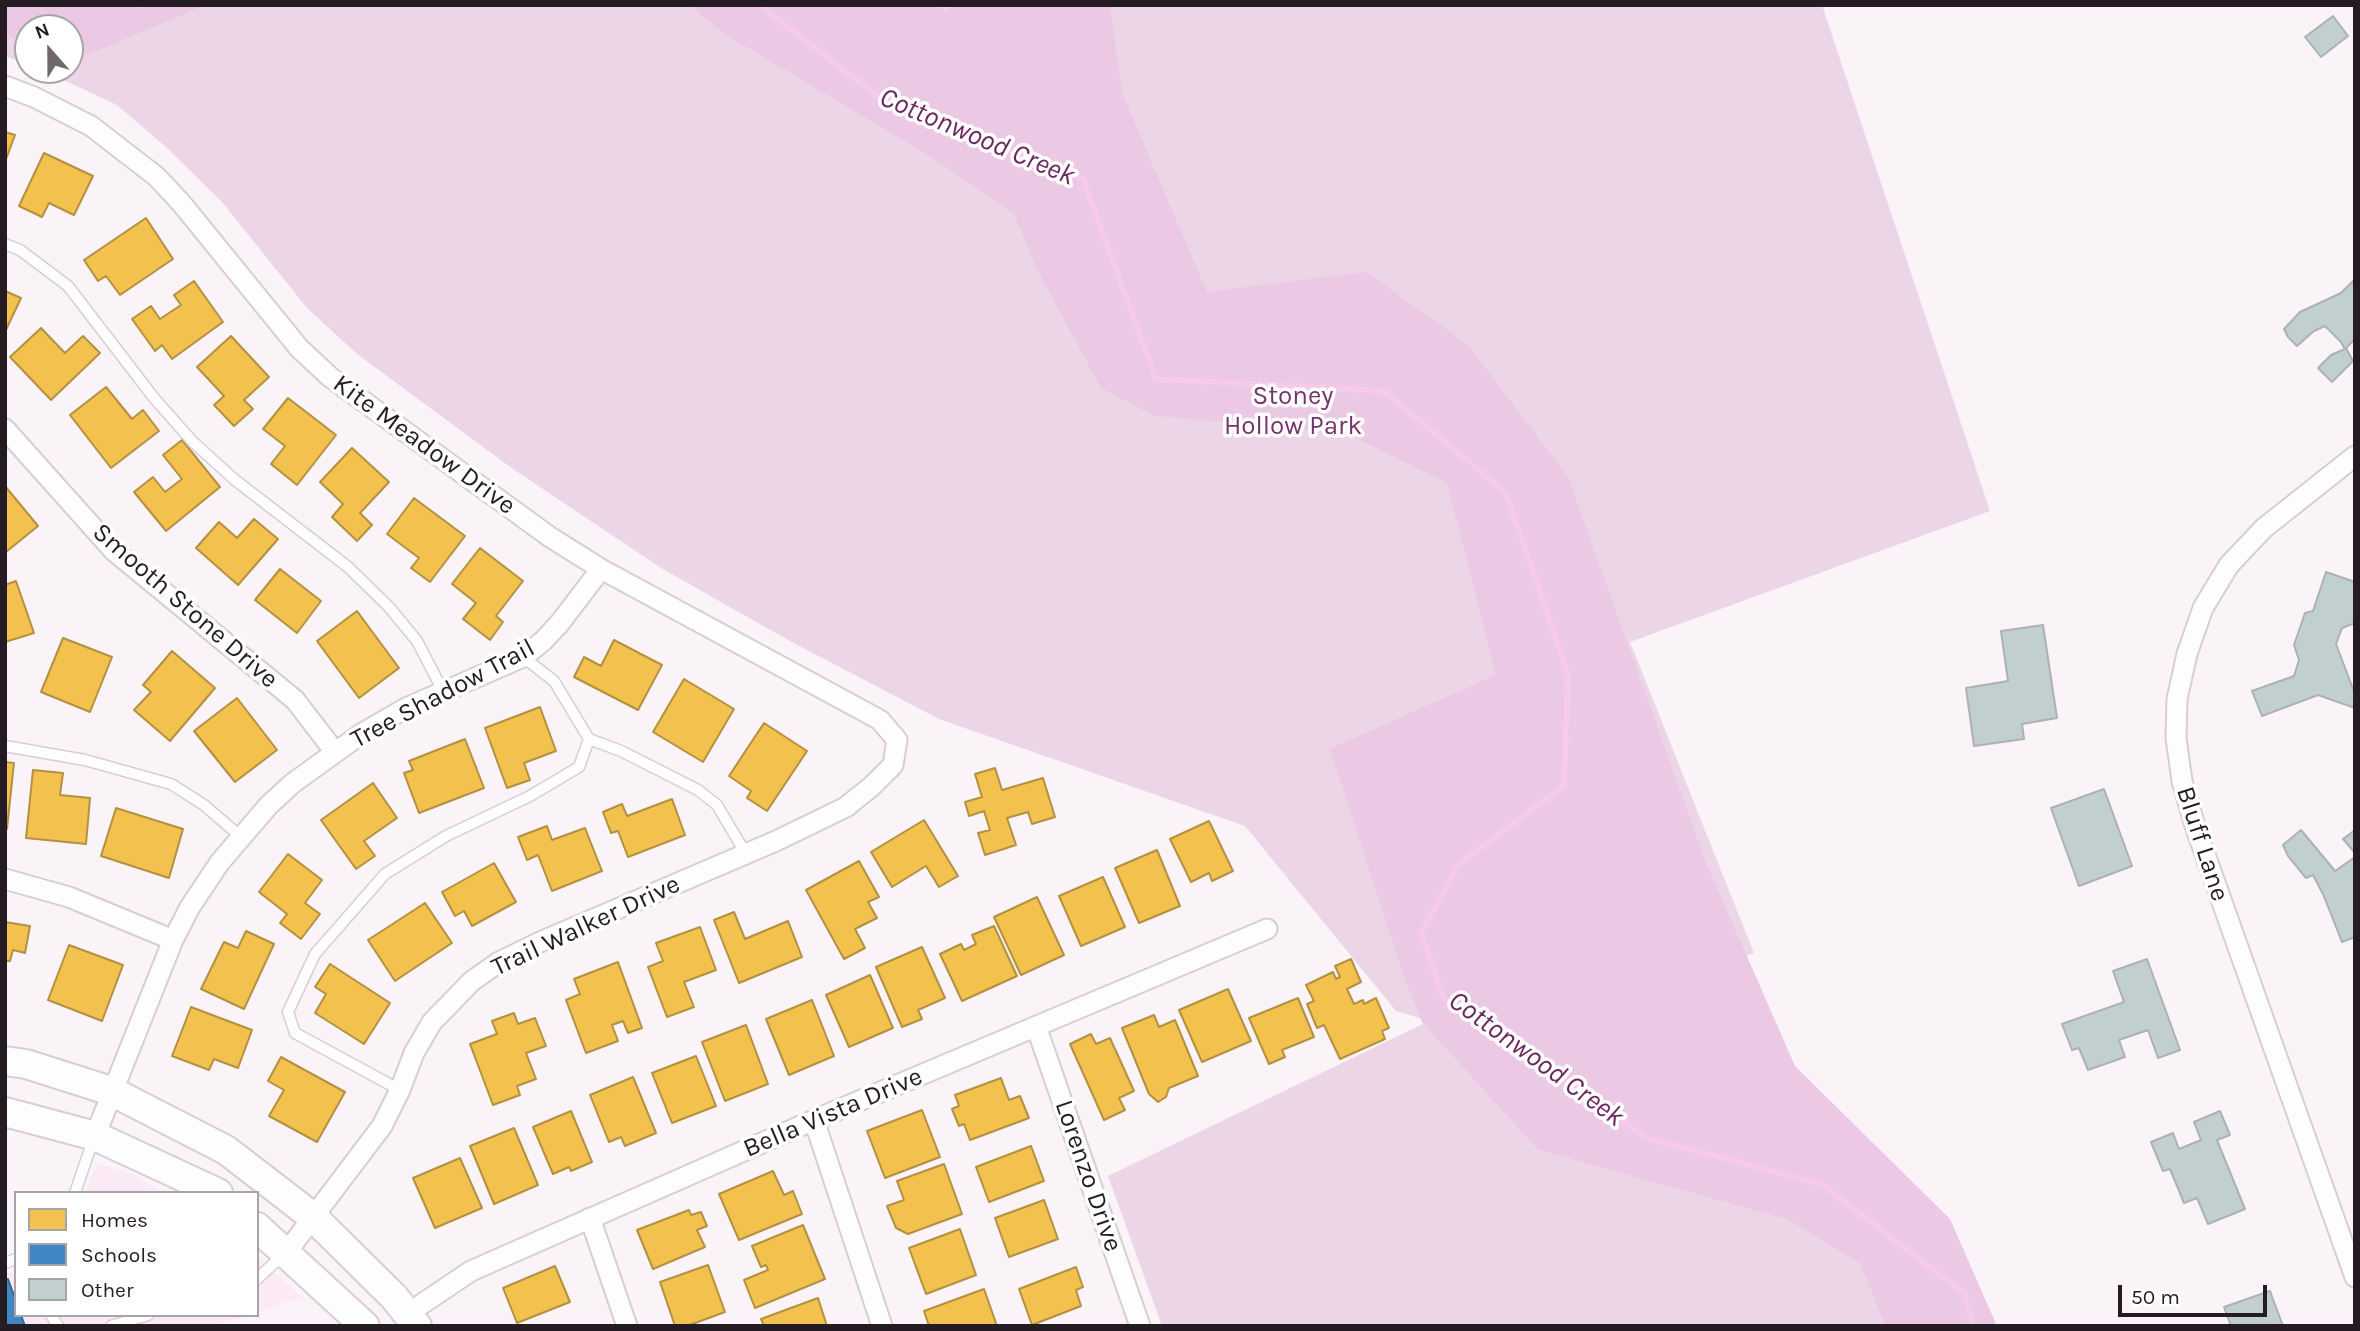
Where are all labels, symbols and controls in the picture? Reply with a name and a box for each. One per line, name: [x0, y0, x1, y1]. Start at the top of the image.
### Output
north arrow: [14, 14, 84, 84]
text: N: [32, 19, 52, 44]
water label: Cottonwood Creek: [874, 81, 1080, 193]
street label: Kite Meadow Drive: [327, 368, 521, 522]
park label: Stoney Hollow Park: [1224, 381, 1362, 442]
street label: Smooth Stone Drive: [86, 517, 284, 695]
street label: Tree Shadow Trail: [346, 632, 540, 756]
street label: Bluff Lane: [2169, 783, 2235, 905]
street label: Trail Walker Drive: [487, 869, 685, 983]
water label: Cottonwood Creek: [1442, 984, 1630, 1134]
street label: Bella Vista Drive: [739, 1061, 927, 1165]
street label: Lorenzo Drive: [1047, 1096, 1129, 1256]
legend: [14, 1191, 259, 1317]
text: Homes: [81, 1208, 148, 1232]
text: Schools: [81, 1243, 157, 1267]
scale bar: [2122, 1272, 2271, 1316]
text: Other: [81, 1278, 134, 1302]
text: 50 m: [2131, 1285, 2180, 1309]

